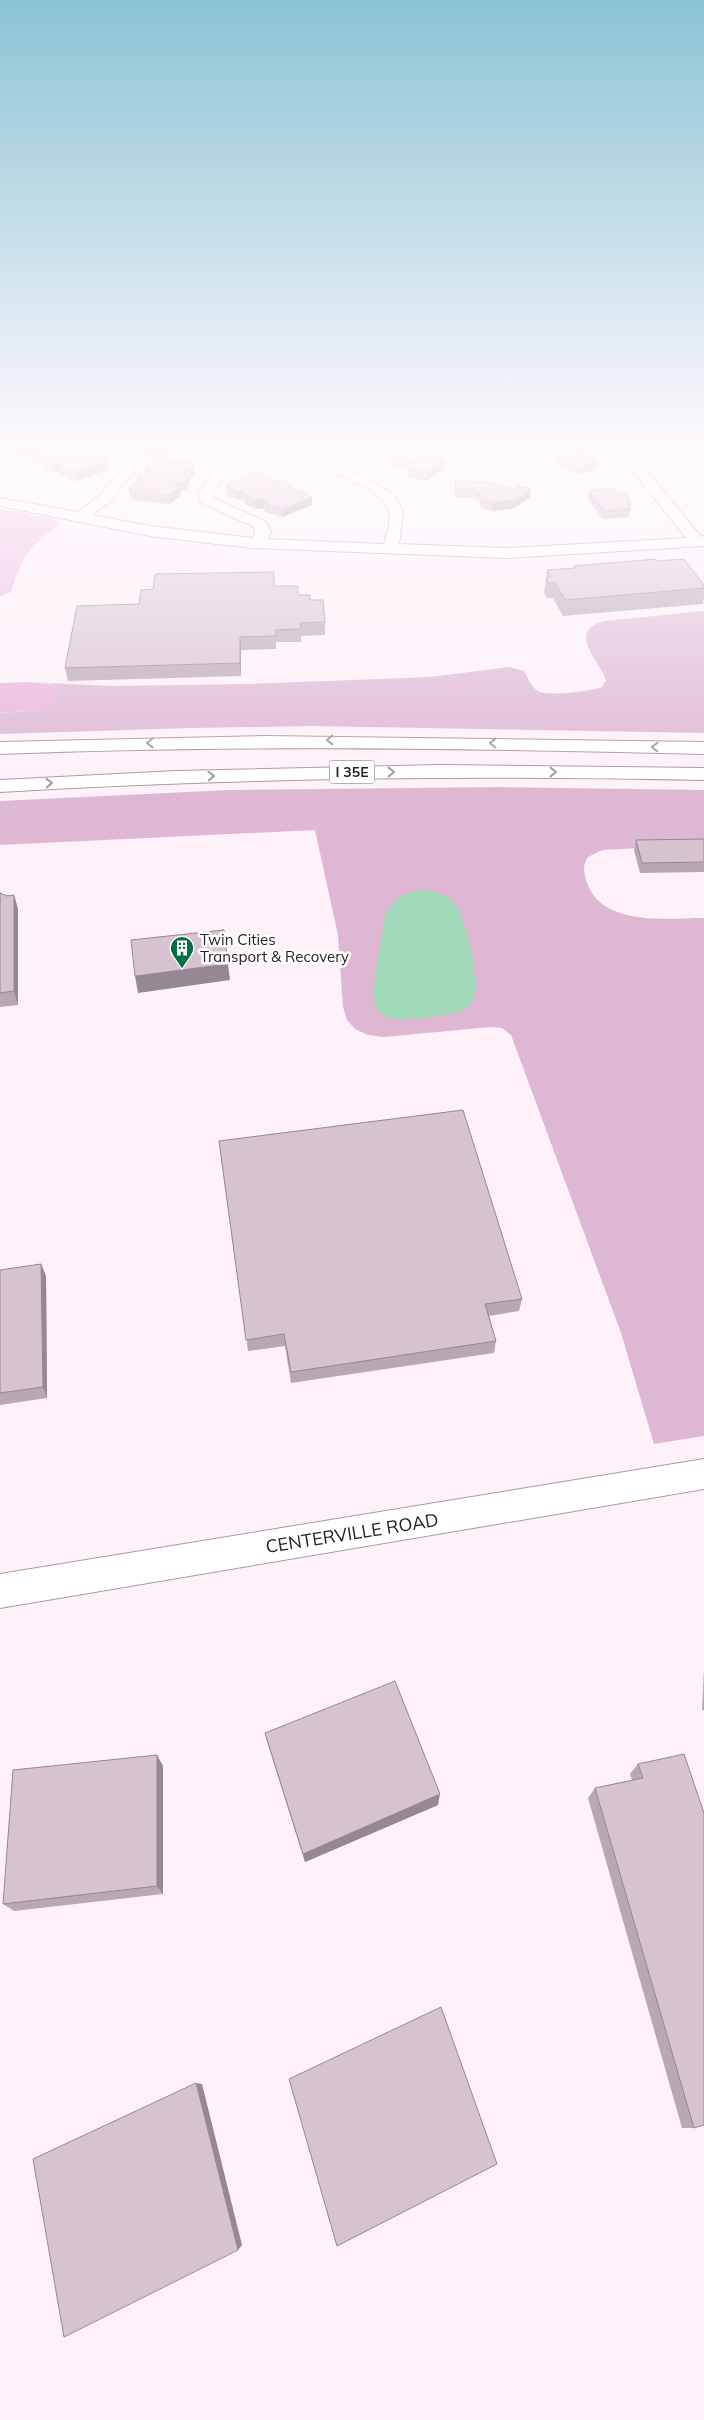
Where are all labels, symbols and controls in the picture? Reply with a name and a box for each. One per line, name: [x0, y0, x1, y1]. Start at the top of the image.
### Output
one-way arrow: [326, 735, 334, 745]
one-way arrow: [146, 738, 154, 748]
one-way arrow: [489, 738, 496, 748]
one-way arrow: [651, 741, 659, 752]
road number: I 35E: [330, 760, 374, 784]
one-way arrow: [550, 766, 558, 777]
one-way arrow: [388, 767, 395, 777]
one-way arrow: [207, 770, 215, 781]
one-way arrow: [45, 778, 53, 788]
place label: Twin Cities Transport & Recovery: [200, 930, 349, 966]
building icon: Twin Cities Transport & Recovery: [169, 935, 195, 969]
street label: CENTERVILLE ROAD: [264, 1508, 440, 1558]

